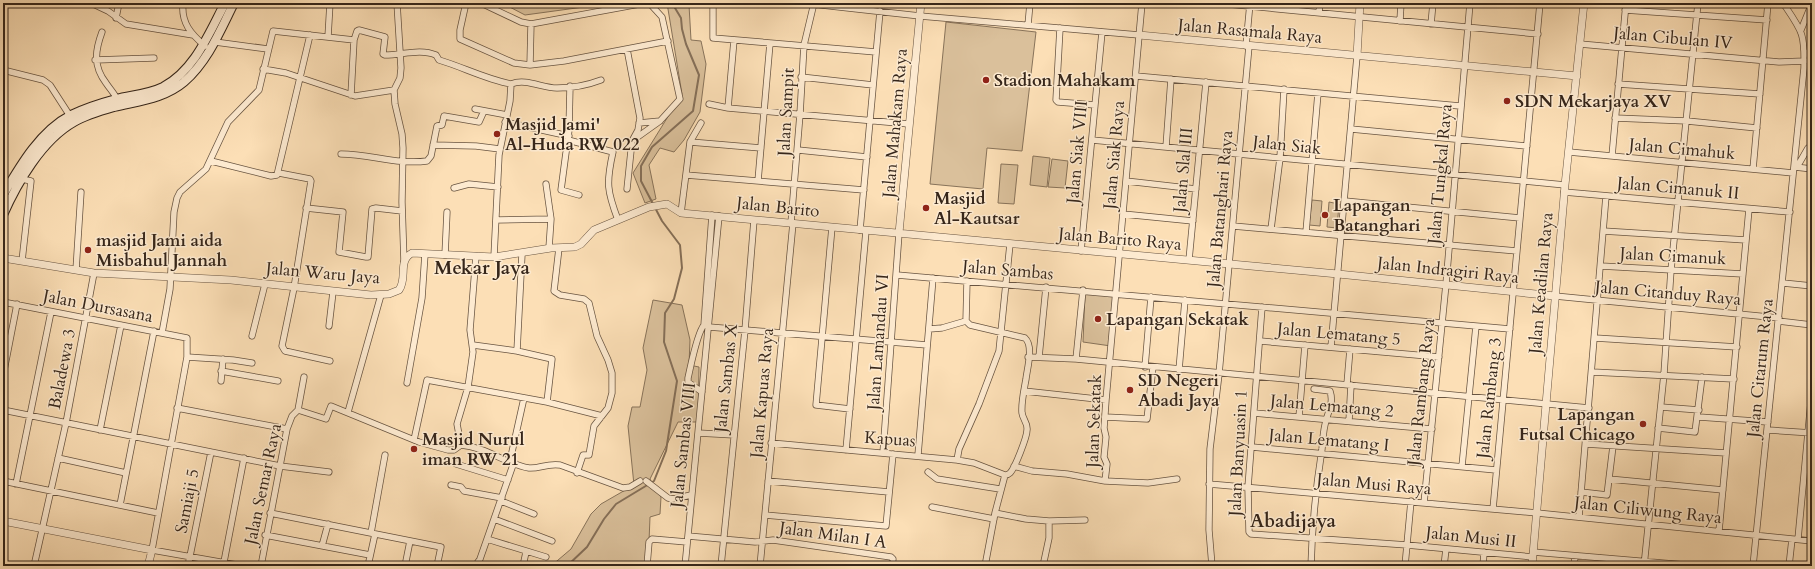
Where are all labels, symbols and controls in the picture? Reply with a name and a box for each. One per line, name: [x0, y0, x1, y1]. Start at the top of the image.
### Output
street label: Jalan Rasamala Raya: [1174, 13, 1324, 49]
street label: Jalan Cibulan IV: [1610, 21, 1734, 55]
street label: Jalan Mahakam Raya: [877, 47, 913, 202]
street label: Jalan Sampit: [772, 67, 800, 160]
place label: Stadion Mahakam: [994, 69, 1136, 92]
marker: Stadion Mahakam: [981, 75, 991, 85]
place label: SDN Mekarjaya XV: [1515, 90, 1672, 113]
marker: SDN Mekarjaya XV: [1502, 96, 1512, 106]
street label: Jalan Siak VIII: [1061, 99, 1093, 207]
street label: Jalan Siak Raya: [1098, 99, 1130, 213]
street label: Jalan Tungkal Raya: [1422, 102, 1458, 248]
place label: Masjid Jami' Al-Huda RW 022: [505, 113, 640, 156]
street label: Jalan Slal III: [1168, 126, 1198, 217]
marker: Masjid Jami' Al-Huda RW 022: [492, 129, 502, 139]
street label: Jalan Batanghari Raya: [1201, 129, 1238, 291]
street label: Jalan Siak: [1249, 130, 1323, 160]
street label: Jalan Cimahuk: [1625, 133, 1737, 165]
street label: Jalan Cimanuk II: [1613, 171, 1740, 205]
place label: Masjid Al-Kautsar: [934, 187, 1020, 230]
street label: Jalan Barito: [732, 191, 821, 223]
place label: Lapangan Batanghari: [1333, 194, 1420, 237]
marker: Masjid Al-Kautsar: [921, 203, 931, 213]
marker: Lapangan Batanghari: [1320, 210, 1330, 220]
street label: Jalan Keadilan Raya: [1523, 211, 1559, 358]
street label: Jalan Barito Raya: [1055, 222, 1183, 256]
place label: masjid Jami aida Misbahul Jannah: [96, 229, 228, 272]
street label: Jalan Cimanuk: [1616, 242, 1728, 270]
marker: masjid Jami aida Misbahul Jannah: [83, 245, 93, 255]
street label: Jalan Indragiri Raya: [1373, 251, 1521, 289]
street label: Jalan Sambas: [958, 254, 1055, 285]
district label: Mekar Jaya: [434, 255, 530, 281]
street label: Jalan Waru Jaya: [262, 256, 382, 290]
street label: Jalan Lamandau VI: [862, 273, 894, 414]
street label: Jalan Citanduy Raya: [1591, 275, 1743, 311]
street label: Jalan Dursasana: [38, 284, 156, 328]
street label: Jalan Citarum Raya: [1741, 297, 1779, 442]
place label: Lapangan Sekatak: [1106, 308, 1249, 331]
marker: Lapangan Sekatak: [1093, 314, 1103, 324]
street label: Jalan Rambang Raya: [1402, 316, 1440, 470]
street label: Jalan Lematang 5: [1273, 317, 1402, 351]
street label: Jalan Sambas X: [709, 322, 743, 437]
street label: Jalan Kapuas Raya: [745, 326, 779, 462]
street label: Baladewa 3: [43, 327, 81, 411]
street label: Jalan Rambang 3: [1471, 336, 1507, 463]
place label: SD Negeri Abadi Jaya: [1138, 369, 1220, 412]
street label: Jalan Sekatak: [1081, 373, 1107, 471]
street label: Jalan Sambas VIII: [665, 381, 701, 512]
marker: SD Negeri Abadi Jaya: [1125, 385, 1135, 395]
street label: Jalan Banyuasin 1: [1223, 389, 1253, 520]
street label: Jalan Lematang 2: [1266, 389, 1395, 423]
place label: Lapangan Futsal Chicago: [1519, 403, 1635, 446]
marker: Lapangan Futsal Chicago: [1638, 419, 1648, 429]
street label: Jalan Semar Raya: [238, 421, 287, 550]
street label: Jalan Lematang I: [1265, 423, 1390, 457]
street label: Kapuas: [864, 426, 917, 452]
place label: Masjid Nurul iman RW 21: [422, 428, 524, 471]
marker: Masjid Nurul iman RW 21: [409, 444, 419, 454]
street label: Samiaji 5: [169, 467, 205, 535]
street label: Jalan Musi Raya: [1313, 467, 1433, 501]
street label: Jalan Ciliwung Raya: [1570, 491, 1723, 529]
district label: Abadijaya: [1250, 508, 1337, 534]
street label: Jalan Milan I A: [775, 516, 889, 554]
street label: Jalan Musi II: [1422, 520, 1518, 553]

